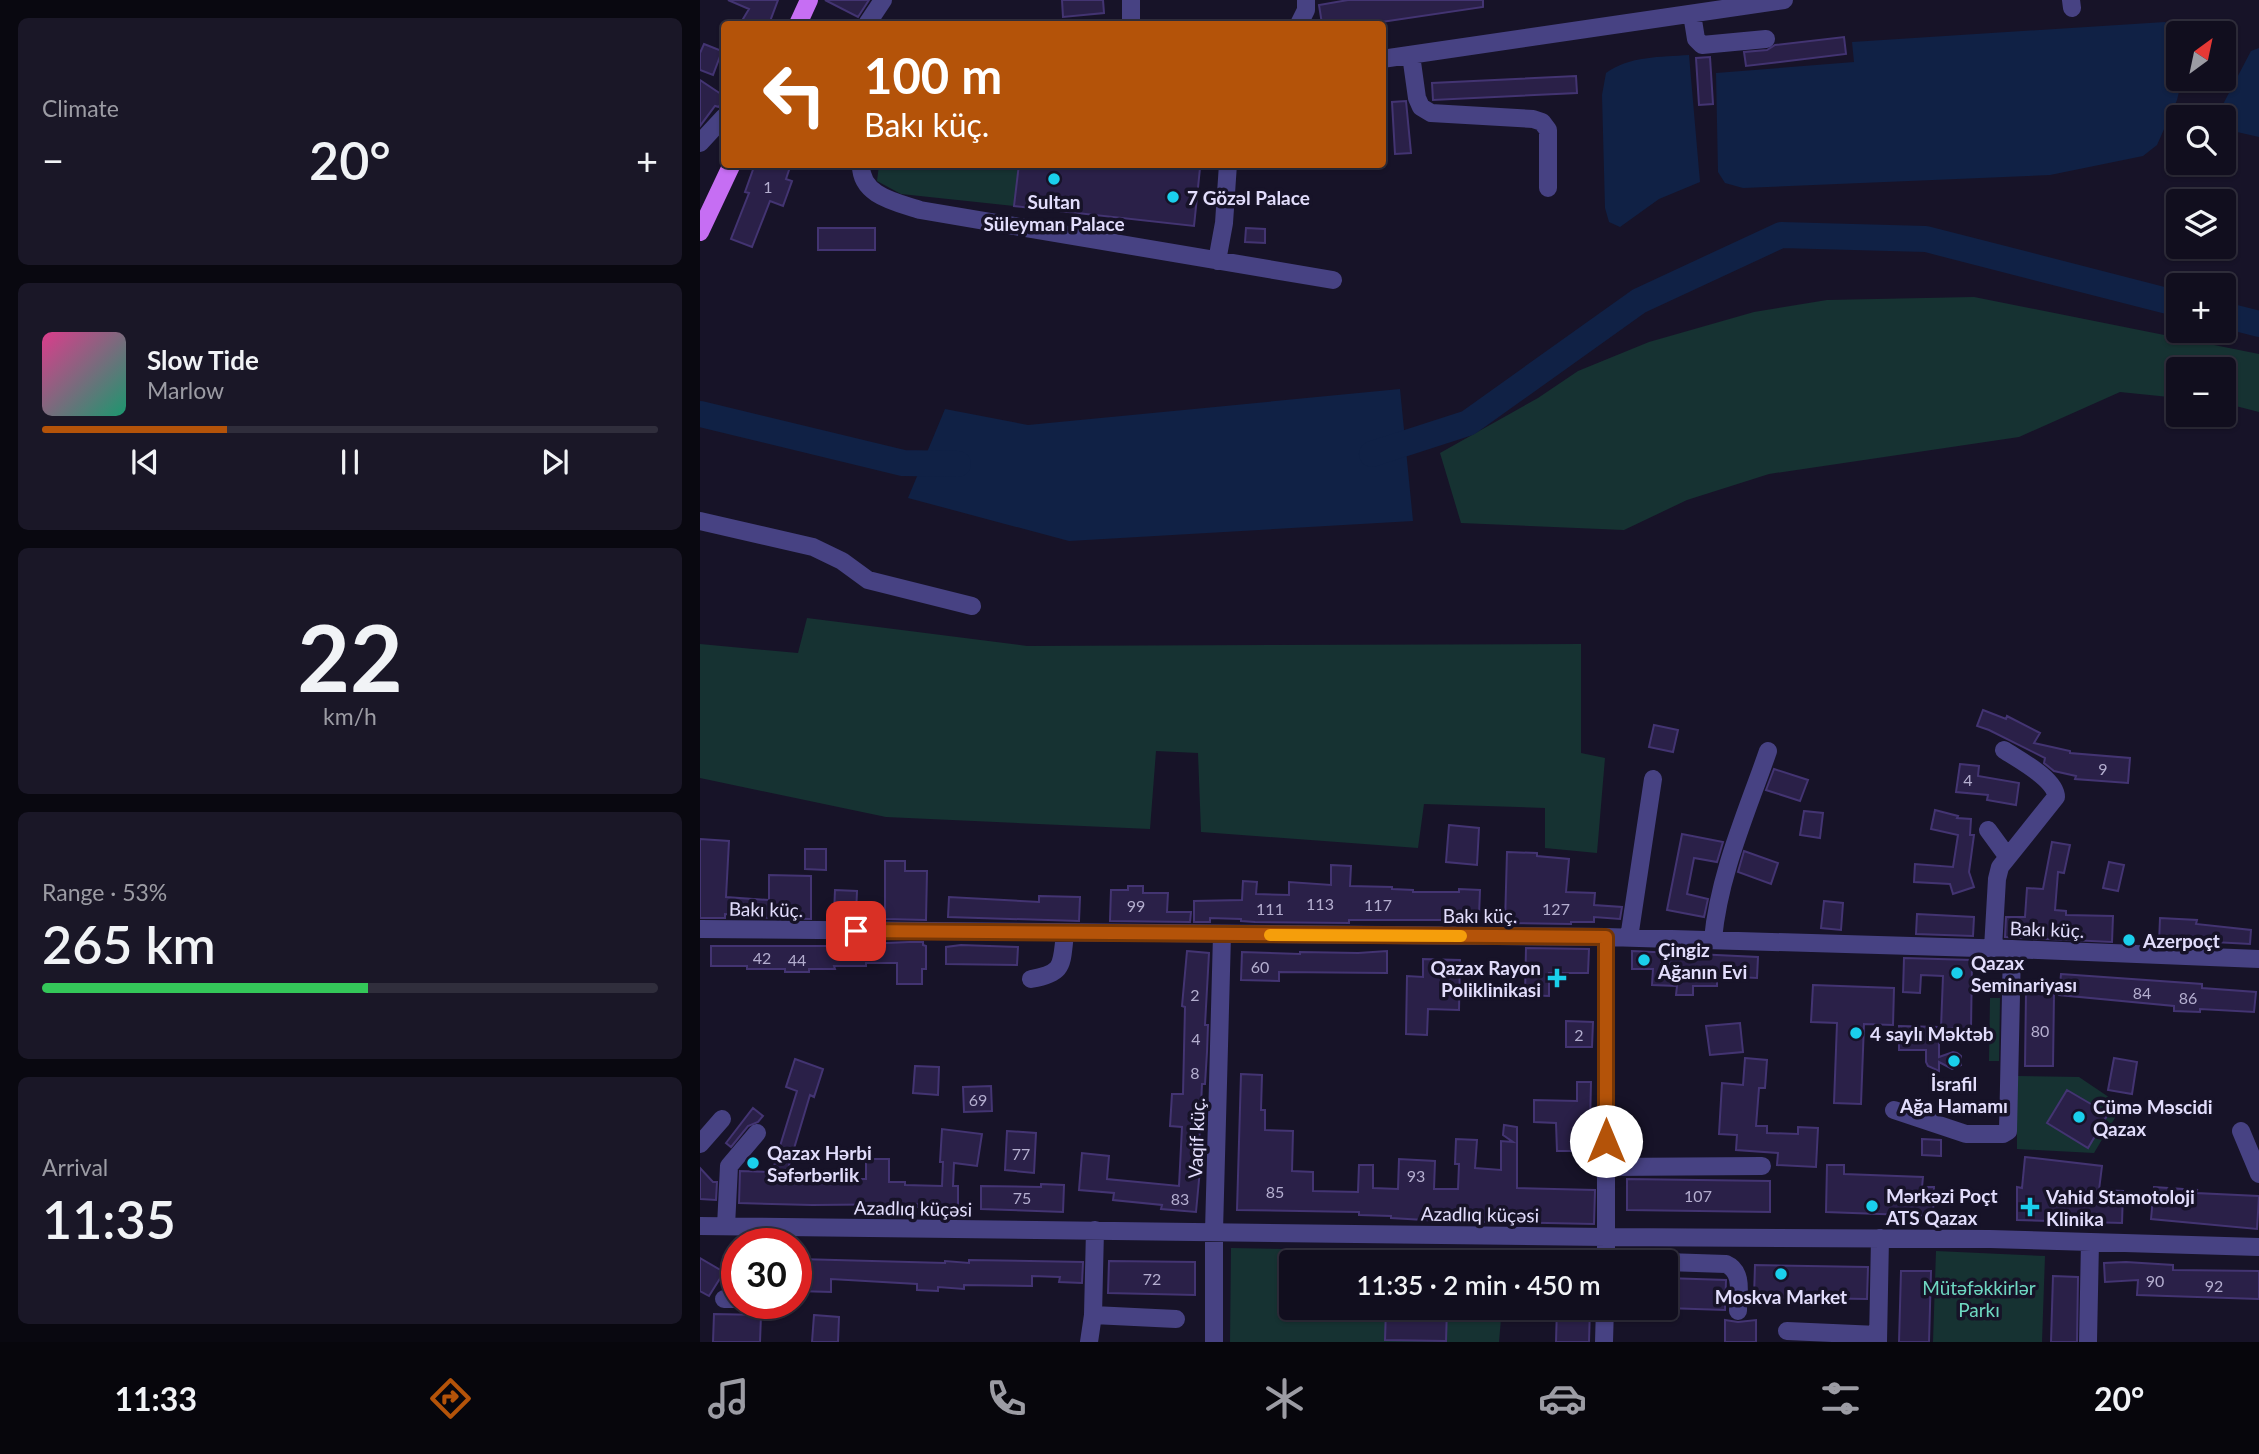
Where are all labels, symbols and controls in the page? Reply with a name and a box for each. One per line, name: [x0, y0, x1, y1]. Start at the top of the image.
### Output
north arrow: [2166, 21, 2236, 91]
map controls: [2166, 21, 2236, 427]
text: 100 m: [864, 46, 1002, 104]
icon: left: [749, 49, 840, 140]
text: Climate: [42, 94, 119, 122]
text: Bakı küç.: [864, 105, 989, 144]
button: search: [2166, 105, 2236, 175]
text: 20°: [309, 129, 391, 191]
text: −: [42, 137, 64, 183]
text: +: [636, 137, 658, 183]
marker: Sultan Süleyman Palace: [1046, 171, 1062, 187]
house number: 1: [763, 177, 773, 196]
place label: 7 Gözəl Palace: [1187, 186, 1310, 209]
marker: 7 Gözəl Palace: [1165, 189, 1181, 205]
button: layers: [2166, 189, 2236, 259]
place label: Sultan Süleyman Palace: [983, 190, 1125, 235]
button: +: [2166, 273, 2236, 343]
text: Slow Tide: [147, 344, 259, 376]
button: −: [2166, 357, 2236, 427]
text: Marlow: [147, 376, 224, 404]
icon: previous: [126, 443, 164, 481]
icon: pause: [331, 443, 369, 481]
icon: next: [536, 443, 574, 481]
text: 22: [297, 602, 403, 711]
text: km/h: [323, 702, 377, 730]
house number: 9: [2098, 759, 2108, 778]
house number: 4: [1963, 770, 1973, 789]
text: Range · 53%: [42, 878, 167, 906]
house number: 113: [1306, 894, 1334, 913]
house number: 117: [1364, 895, 1392, 914]
house number: 99: [1127, 896, 1145, 915]
street label: Bakı küç.: [729, 897, 803, 921]
house number: 111: [1256, 899, 1284, 918]
house number: 127: [1542, 899, 1570, 918]
pin: [826, 901, 886, 961]
street label: Bakı küç.: [1443, 904, 1517, 927]
icon: arrive: [837, 912, 875, 950]
text: 265 km: [42, 913, 216, 975]
street label: Bakı küç.: [2009, 916, 2085, 942]
place label: Azerpoçt: [2142, 929, 2220, 952]
marker: Azerpoçt: [2121, 932, 2137, 948]
place label: Çingiz Ağanın Evi: [1657, 938, 1747, 983]
house number: 42: [753, 948, 771, 967]
house number: 44: [788, 950, 806, 969]
place label: Qazax Seminariyası: [1971, 951, 2077, 996]
marker: Çingiz Ağanın Evi: [1636, 952, 1652, 968]
place label: Qazax Rayon Poliklinikasi: [1431, 956, 1541, 1001]
house number: 60: [1251, 957, 1269, 976]
marker: Qazax Seminariyası: [1949, 965, 1965, 981]
marker: Qazax Rayon Poliklinikasi: [1547, 968, 1567, 988]
house number: 84: [2133, 983, 2151, 1002]
house number: 2: [1190, 985, 1200, 1004]
house number: 86: [2179, 988, 2197, 1007]
house number: 80: [2031, 1021, 2049, 1040]
place label: 4 saylı Məktəb: [1870, 1022, 1994, 1045]
house number: 2: [1574, 1025, 1584, 1044]
marker: 4 saylı Məktəb: [1848, 1025, 1864, 1041]
house number: 4: [1191, 1029, 1201, 1048]
marker: İsrafil Ağa Hamamı: [1946, 1053, 1962, 1069]
house number: 8: [1190, 1063, 1200, 1082]
place label: İsrafil Ağa Hamamı: [1899, 1072, 2008, 1117]
house number: 69: [969, 1090, 987, 1109]
place label: Cümə Məscidi Qazax: [2093, 1095, 2213, 1140]
street label: Vaqif küç.: [1183, 1097, 1209, 1179]
position arrow: [1569, 1104, 1643, 1178]
marker: Cümə Məscidi Qazax: [2071, 1109, 2087, 1125]
place label: Qazax Hərbi Səfərbərlik: [767, 1141, 872, 1186]
house number: 77: [1012, 1144, 1030, 1163]
text: Arrival: [42, 1153, 108, 1181]
marker: Qazax Hərbi Səfərbərlik: [745, 1155, 761, 1171]
house number: 93: [1407, 1166, 1425, 1185]
house number: 85: [1266, 1182, 1284, 1201]
place label: Mərkəzi Poçt ATS Qazax: [1885, 1184, 1998, 1229]
place label: Vahid Stamotoloji Klinika: [2045, 1185, 2195, 1230]
house number: 107: [1684, 1186, 1712, 1205]
text: 11:35: [42, 1188, 176, 1250]
house number: 75: [1013, 1188, 1031, 1207]
house number: 83: [1171, 1189, 1189, 1208]
street label: Azadlıq küçəsi: [854, 1195, 972, 1221]
marker: Vahid Stamotoloji Klinika: [2020, 1197, 2040, 1217]
marker: Mərkəzi Poçt ATS Qazax: [1864, 1198, 1880, 1214]
street label: Azadlıq küçəsi: [1421, 1201, 1539, 1227]
speed limit sign: 30: [721, 1228, 812, 1319]
marker: Moskva Market: [1773, 1266, 1789, 1282]
house number: 72: [1143, 1269, 1161, 1288]
text: 11:35 · 2 min · 450 m: [1356, 1269, 1601, 1301]
house number: 90: [2146, 1271, 2164, 1290]
park label: Mütəfəkkirlər Parkı: [1922, 1276, 2036, 1321]
house number: 92: [2205, 1276, 2223, 1295]
place label: Moskva Market: [1715, 1285, 1847, 1308]
icon: directions: [426, 1374, 475, 1423]
icon: music: [704, 1374, 753, 1423]
icon: phone: [982, 1374, 1031, 1423]
icon: climate: [1260, 1374, 1309, 1423]
icon: car: [1538, 1374, 1587, 1423]
icon: filters: [1816, 1374, 1865, 1423]
text: 11:33: [115, 1379, 197, 1418]
text: 20°: [2094, 1379, 2144, 1418]

